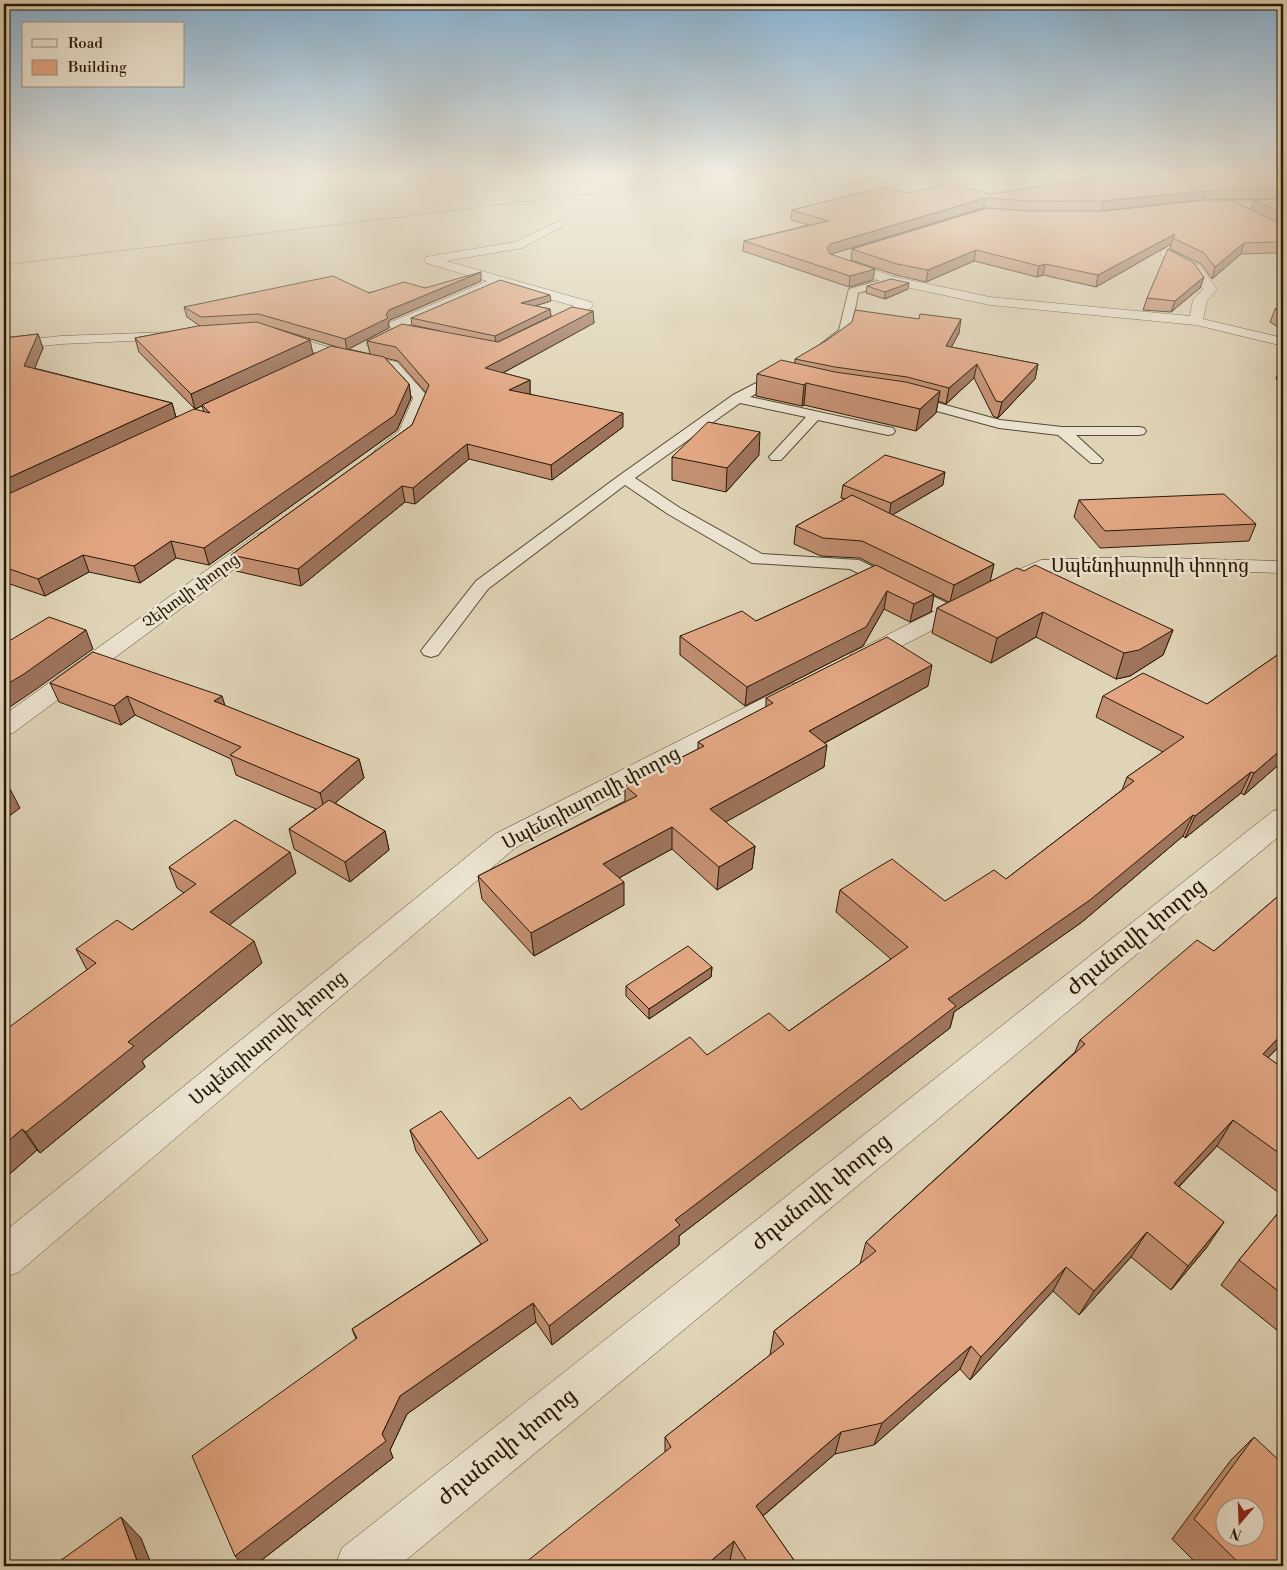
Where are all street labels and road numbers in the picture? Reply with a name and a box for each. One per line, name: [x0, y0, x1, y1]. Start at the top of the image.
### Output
street label: Չեխովի փողոց: [139, 549, 243, 633]
street label: Սպենդիարովի փողոց: [1051, 554, 1249, 578]
street label: Սպենդիարովի փողոց: [498, 741, 684, 855]
street label: Ժդանովի փողոց: [1061, 872, 1211, 1002]
street label: Սպենդիարովի փողոց: [184, 965, 352, 1111]
street label: Ժդանովի փողոց: [746, 1127, 896, 1257]
street label: Ժդանովի փողոց: [432, 1382, 582, 1512]

